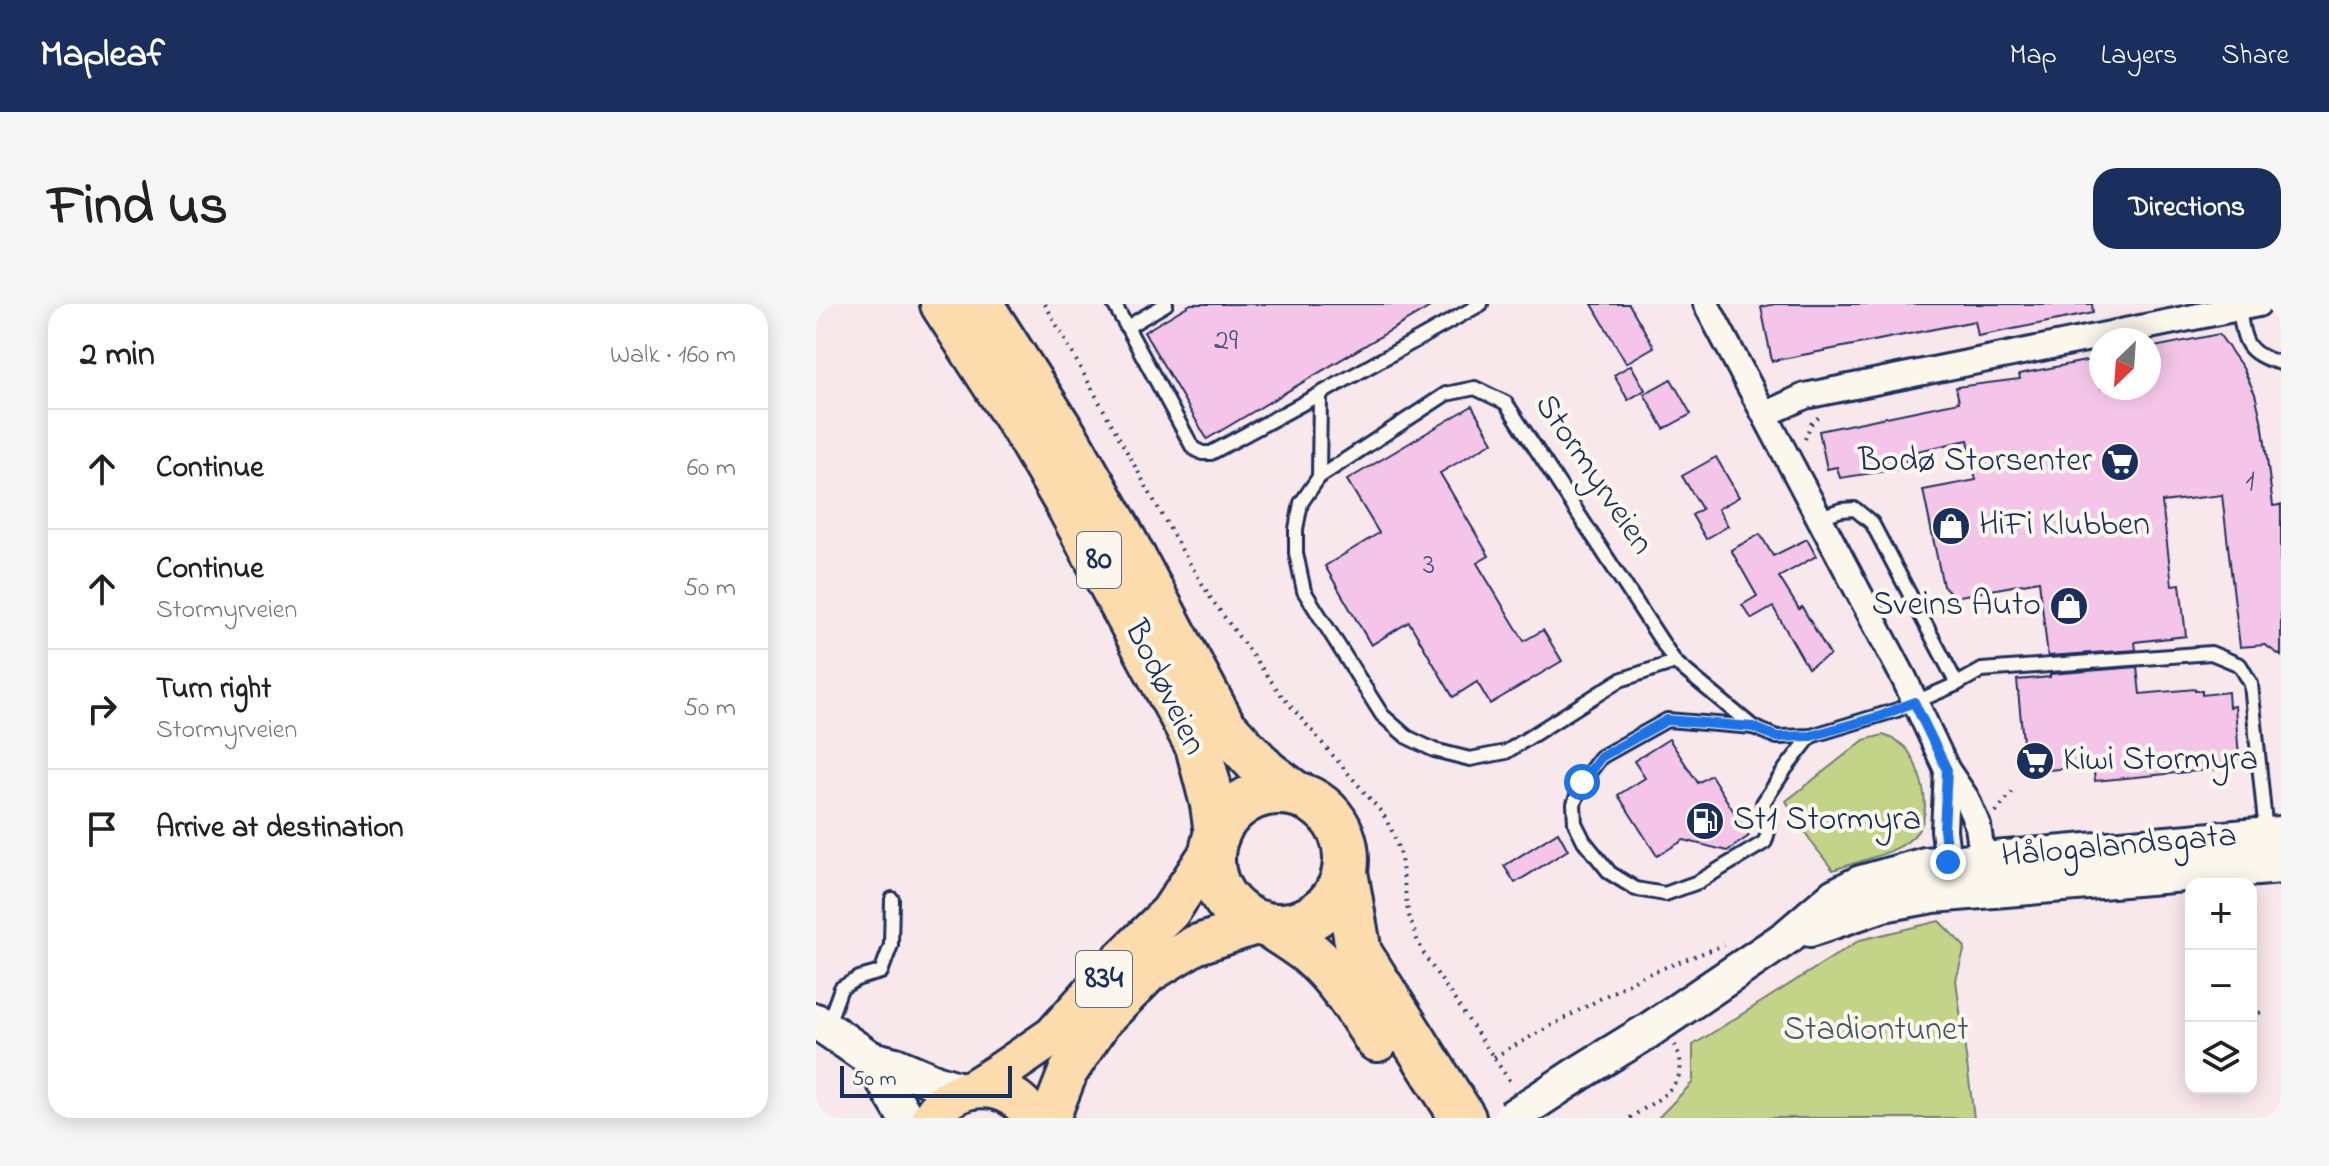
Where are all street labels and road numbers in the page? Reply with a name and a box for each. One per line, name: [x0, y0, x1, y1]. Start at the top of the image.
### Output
street label: Stormyrveien: [1521, 384, 1665, 566]
road number: 80: [1077, 532, 1121, 588]
street label: Bodøveien: [1109, 611, 1218, 764]
street label: Hålogalandsgata: [1999, 812, 2239, 882]
road number: 834: [1076, 951, 1132, 1007]

